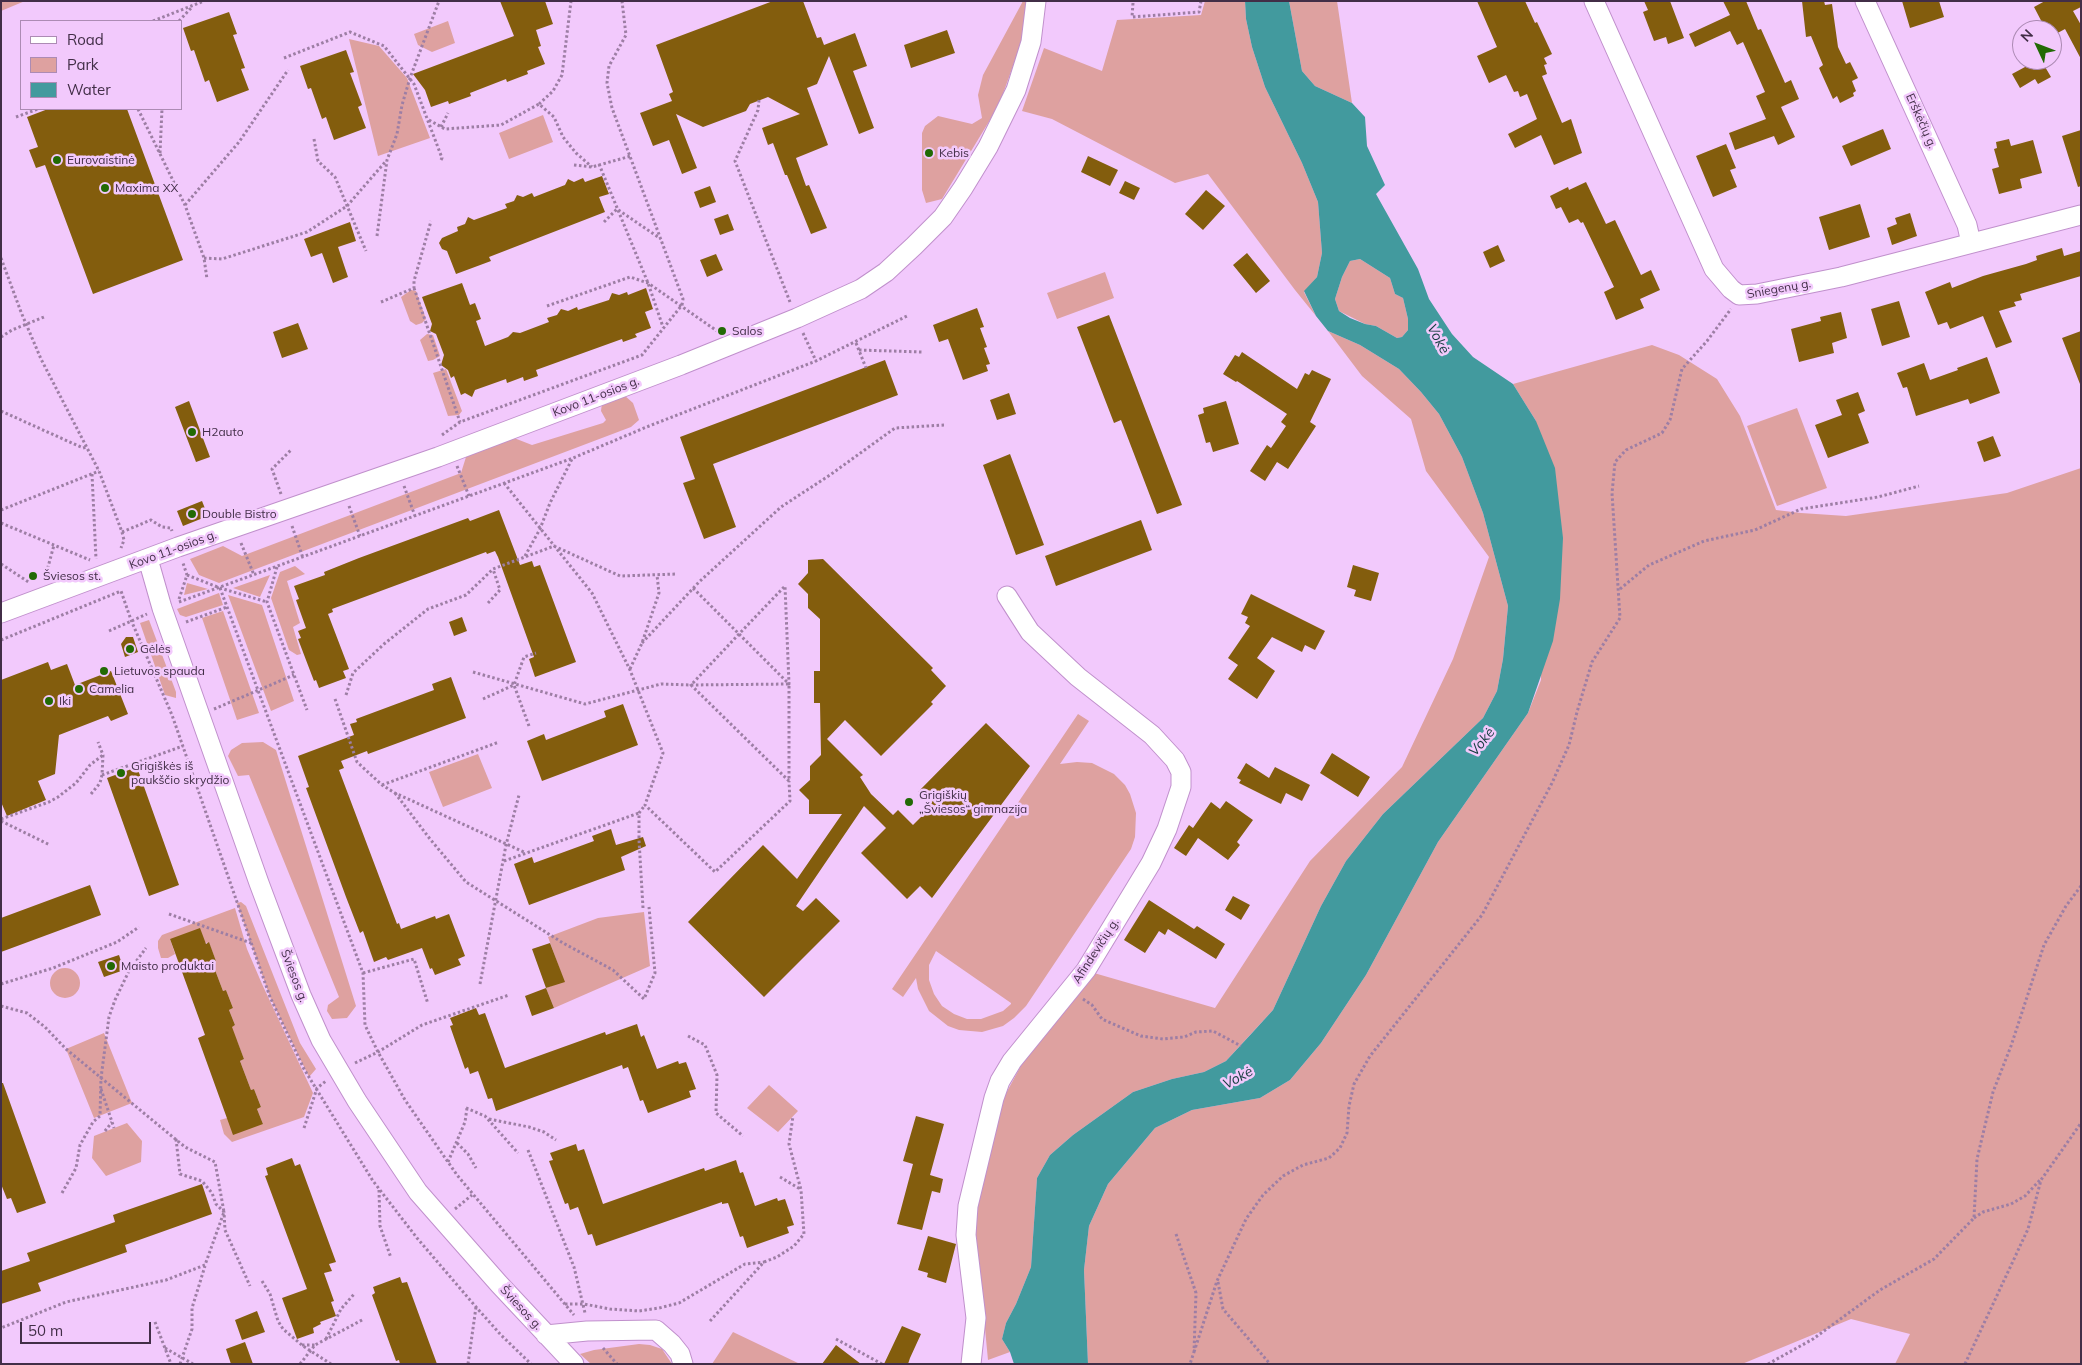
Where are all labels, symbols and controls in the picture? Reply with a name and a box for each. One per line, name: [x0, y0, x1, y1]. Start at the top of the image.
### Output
legend: [20, 20, 182, 110]
north arrow: [2012, 20, 2062, 70]
text: N: [2017, 25, 2037, 45]
text: Road: [67, 30, 104, 49]
text: Park: [67, 55, 99, 74]
text: Water: [67, 80, 111, 99]
street label: Erškėčių g.: [1902, 91, 1940, 151]
place label: Kebis: [939, 146, 969, 160]
marker: Kebis: [923, 147, 935, 159]
place label: Eurovaistinė: [67, 153, 135, 167]
marker: Eurovaistinė: [51, 154, 63, 166]
place label: Maxima XX: [115, 181, 178, 195]
marker: Maxima XX: [99, 182, 111, 194]
street label: Sniegenų g.: [1746, 276, 1812, 302]
water label: Vokė: [1423, 321, 1453, 357]
place label: Salos: [732, 324, 762, 338]
marker: Salos: [716, 325, 728, 337]
street label: Kovo 11-osios g.: [551, 374, 641, 420]
place label: H2auto: [202, 425, 244, 439]
marker: H2auto: [186, 426, 198, 438]
place label: Double Bistro: [202, 507, 277, 521]
marker: Double Bistro: [186, 508, 198, 520]
street label: Kovo 11-osios g.: [127, 528, 219, 572]
place label: Šviesos st.: [43, 569, 101, 583]
marker: Šviesos st.: [27, 570, 39, 582]
place label: Gėlės: [140, 642, 171, 656]
marker: Gėlės: [124, 643, 136, 655]
place label: Lietuvos spauda: [114, 664, 205, 678]
marker: Lietuvos spauda: [98, 665, 110, 677]
place label: Camelia: [89, 682, 134, 696]
marker: Camelia: [73, 683, 85, 695]
place label: Iki: [59, 694, 71, 708]
marker: Iki: [43, 695, 55, 707]
water label: Vokė: [1466, 724, 1498, 760]
place label: Grigiškės iš paukščio skrydžio: [131, 759, 229, 787]
marker: Grigiškės iš paukščio skrydžio: [115, 767, 127, 779]
place label: Grigiškių „Šviesos“ gimnazija: [919, 788, 1027, 816]
marker: Grigiškių „Šviesos“ gimnazija: [903, 796, 915, 808]
street label: Afindevičių g.: [1070, 916, 1122, 986]
street label: Šviesos g.: [277, 948, 311, 1004]
place label: Maisto produktai: [121, 959, 214, 973]
marker: Maisto produktai: [105, 960, 117, 972]
water label: Vokė: [1220, 1063, 1256, 1093]
street label: Šviesos g.: [497, 1283, 545, 1333]
scale bar: [22, 1312, 154, 1344]
text: 50 m: [28, 1321, 63, 1340]

